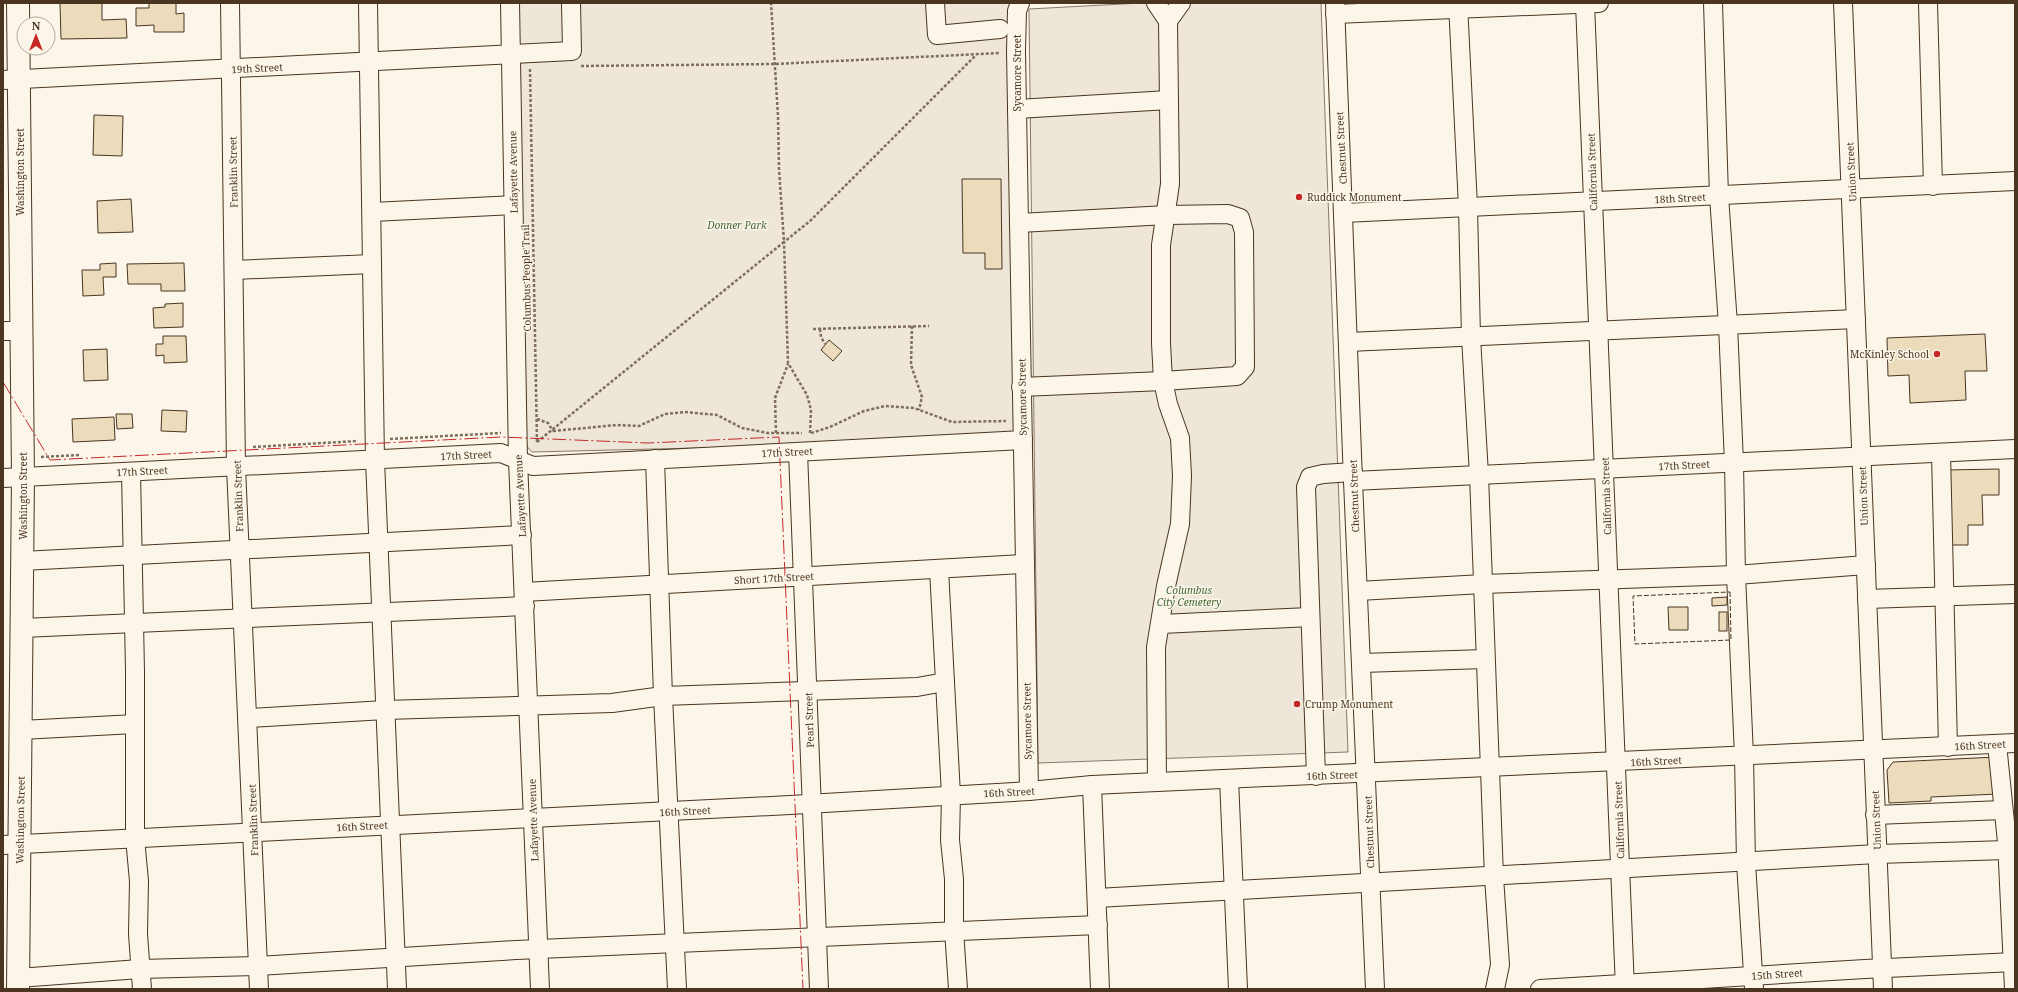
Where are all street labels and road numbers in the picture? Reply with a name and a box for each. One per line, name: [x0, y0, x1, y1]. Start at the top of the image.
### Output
street label: Sycamore Street: [1010, 34, 1024, 112]
street label: 19th Street: [231, 60, 284, 76]
street label: Chestnut Street: [1332, 111, 1350, 185]
street label: Washington Street: [13, 128, 27, 216]
street label: Lafayette Avenue: [505, 131, 521, 213]
street label: California Street: [1584, 132, 1600, 211]
street label: Franklin Street: [225, 136, 241, 208]
street label: Union Street: [1842, 141, 1860, 202]
street label: 18th Street: [1654, 190, 1707, 206]
street label: Columbus People Trail: [518, 224, 534, 332]
street label: Sycamore Street: [1014, 358, 1030, 436]
street label: 17th Street: [761, 444, 814, 460]
street label: 17th Street: [440, 447, 493, 463]
street label: Washington Street: [16, 452, 30, 540]
street label: Lafayette Avenue: [511, 454, 529, 538]
street label: California Street: [1598, 456, 1614, 535]
street label: 17th Street: [1658, 457, 1711, 473]
street label: Chestnut Street: [1346, 459, 1362, 533]
street label: Franklin Street: [230, 460, 246, 532]
street label: 17th Street: [116, 463, 169, 479]
street label: Union Street: [1855, 466, 1871, 526]
street label: Short 17th Street: [734, 569, 815, 587]
street label: Sycamore Street: [1019, 682, 1035, 760]
street label: Pearl Street: [801, 692, 817, 748]
street label: 16th Street: [1954, 737, 2007, 753]
street label: 16th Street: [1630, 753, 1683, 769]
street label: 16th Street: [1306, 767, 1358, 783]
street label: Washington Street: [12, 776, 28, 864]
street label: Lafayette Avenue: [525, 778, 541, 862]
street label: California Street: [1611, 780, 1627, 859]
street label: Franklin Street: [245, 784, 261, 856]
street label: 16th Street: [983, 784, 1036, 800]
street label: Union Street: [1868, 790, 1884, 850]
street label: Chestnut Street: [1361, 795, 1377, 869]
street label: 16th Street: [659, 803, 712, 819]
street label: 16th Street: [336, 818, 389, 834]
street label: 15th Street: [1751, 965, 1804, 983]

